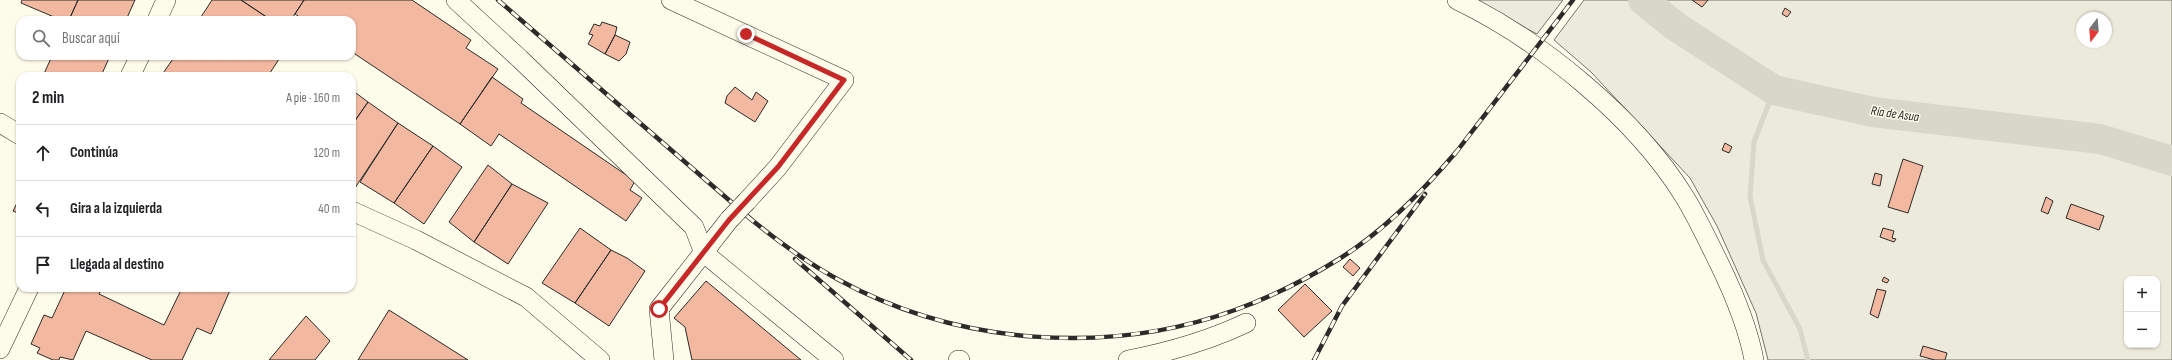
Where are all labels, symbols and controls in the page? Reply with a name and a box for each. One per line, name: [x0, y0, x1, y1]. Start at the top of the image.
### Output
north arrow: [2076, 12, 2112, 48]
search box: [16, 16, 356, 60]
route end: [737, 25, 755, 43]
icon: search: [30, 27, 52, 49]
text: Buscar aquí: [62, 29, 120, 48]
text: 2 min: [32, 88, 64, 108]
text: A pie · 160 m: [286, 90, 340, 106]
water label: Ría de Asua: [1870, 103, 1921, 125]
icon: ahead: [32, 142, 54, 164]
text: Continúa: [70, 143, 118, 162]
text: 120 m: [314, 145, 340, 161]
icon: left: [32, 198, 54, 220]
text: Gira a la izquierda: [70, 199, 162, 218]
text: 40 m: [318, 201, 340, 217]
icon: arrive: [32, 254, 54, 276]
text: Llegada al destino: [70, 255, 164, 274]
map controls: [2124, 276, 2160, 348]
button: +: [2124, 276, 2160, 312]
route start: [650, 300, 668, 318]
button: −: [2124, 312, 2160, 348]

